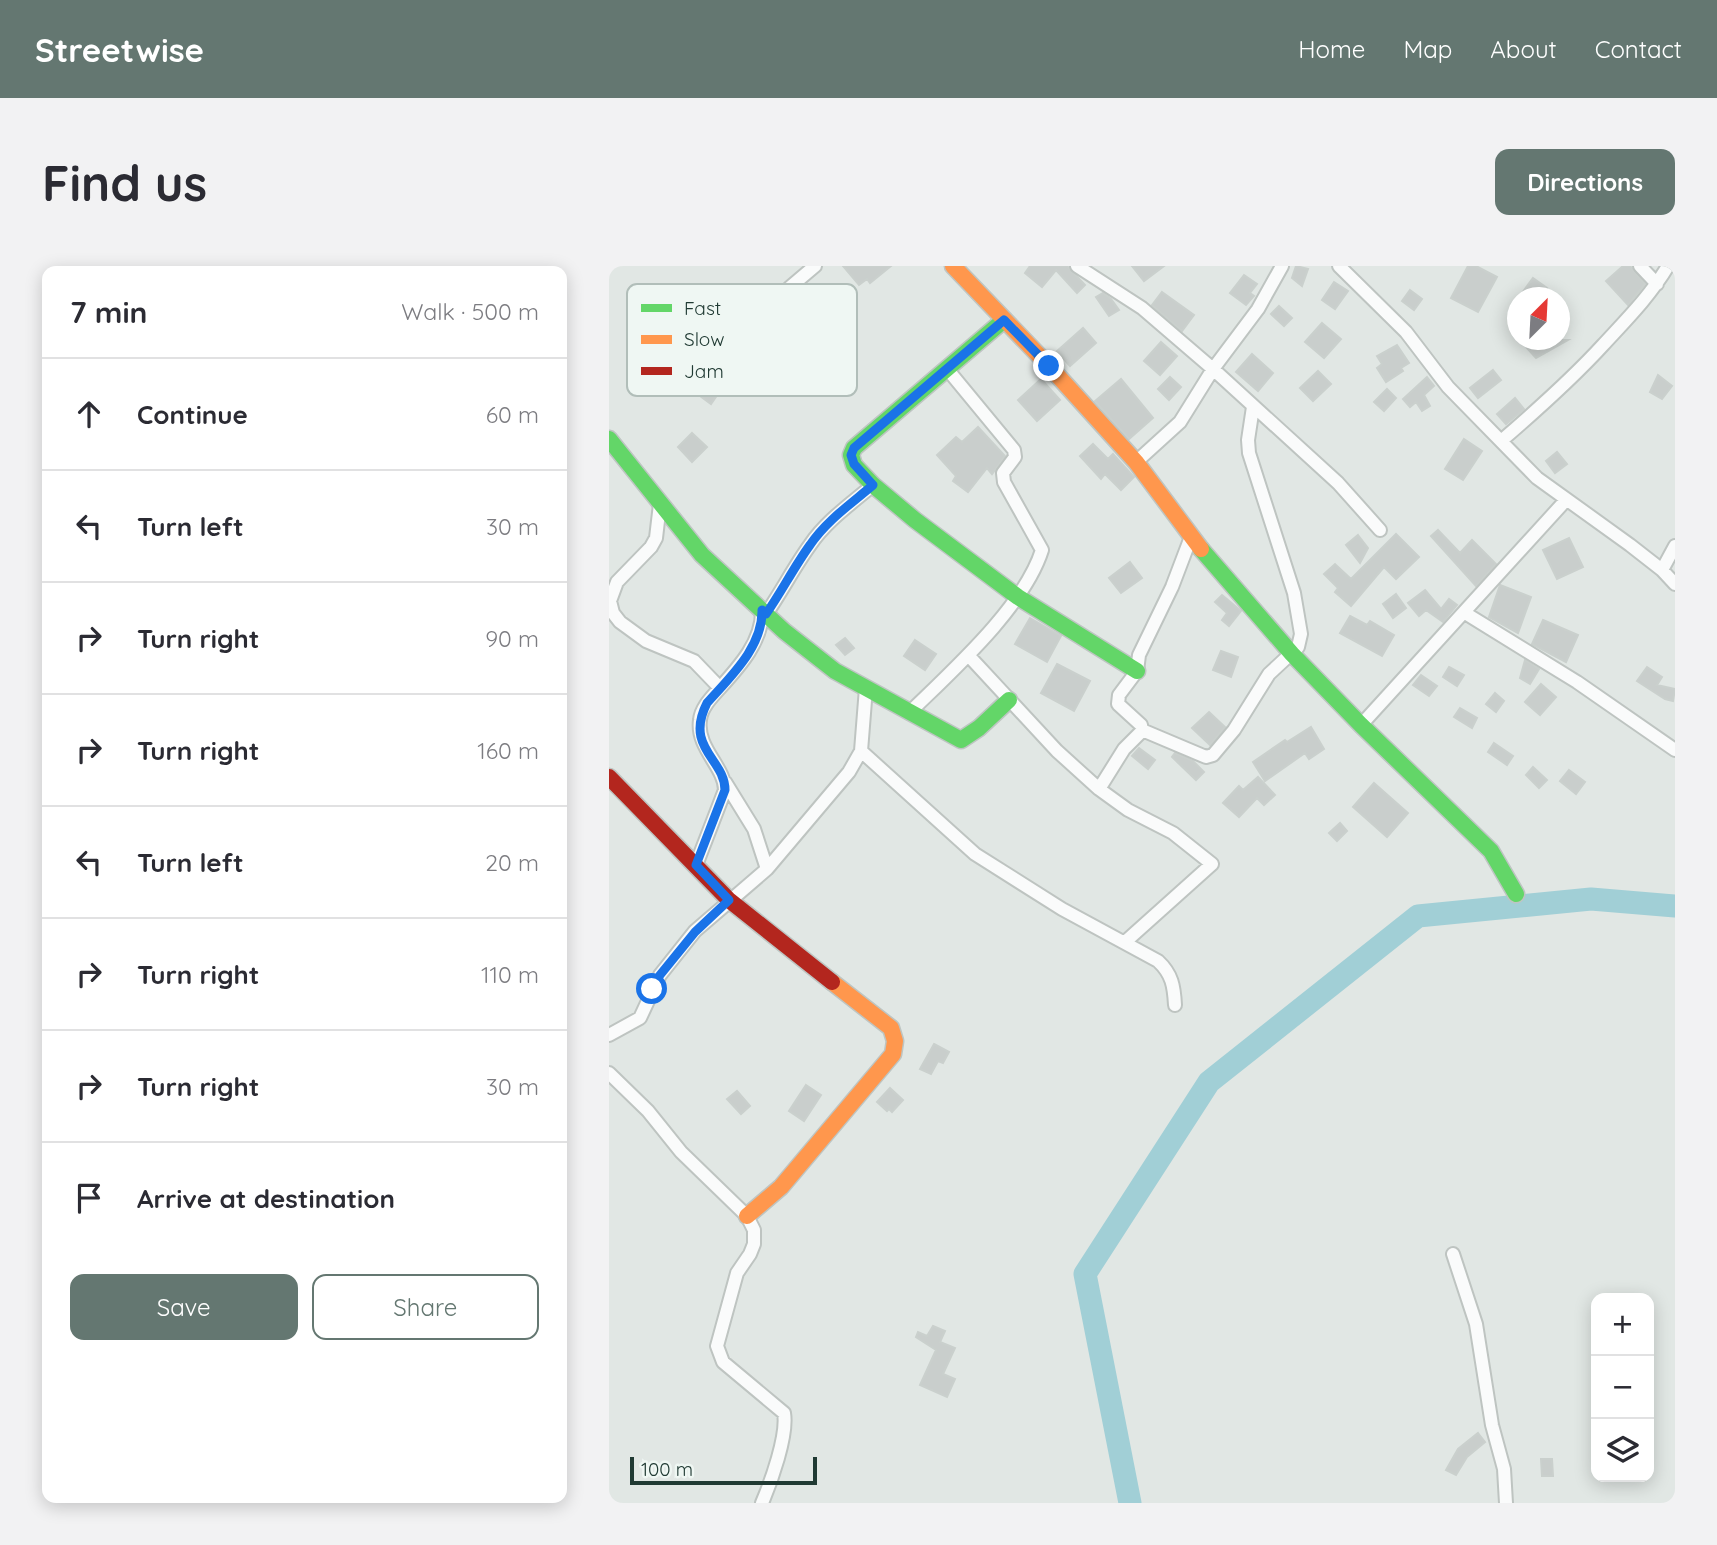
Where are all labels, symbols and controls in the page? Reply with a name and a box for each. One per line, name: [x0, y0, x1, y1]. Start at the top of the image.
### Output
text: Streetwise: [35, 29, 204, 70]
text: Home: [1298, 34, 1365, 64]
text: Map: [1403, 34, 1452, 64]
text: About: [1490, 34, 1557, 64]
text: Contact: [1595, 34, 1682, 64]
button: Directions: [1495, 149, 1675, 215]
text: Find us: [42, 152, 207, 213]
legend: [627, 284, 857, 396]
north arrow: [1507, 287, 1570, 350]
text: 7 min: [70, 293, 148, 331]
text: Fast: [684, 296, 721, 320]
text: Walk · 500 m: [401, 297, 539, 326]
text: Slow: [684, 327, 725, 351]
route end: [1033, 350, 1064, 381]
text: Jam: [684, 359, 724, 383]
icon: ahead: [70, 395, 108, 433]
text: Continue: [137, 398, 248, 431]
text: 60 m: [486, 400, 539, 429]
icon: left: [70, 507, 108, 545]
text: Turn left: [137, 510, 244, 543]
text: 30 m: [486, 512, 539, 541]
icon: right: [70, 619, 108, 657]
text: Turn right: [137, 622, 259, 655]
text: 90 m: [485, 624, 539, 653]
icon: right: [70, 731, 108, 769]
text: Turn right: [137, 734, 259, 767]
text: 160 m: [477, 736, 539, 765]
icon: left: [70, 843, 108, 881]
text: Turn left: [137, 846, 244, 879]
text: 20 m: [485, 848, 539, 877]
icon: right: [70, 955, 108, 993]
text: Turn right: [137, 958, 259, 991]
text: 110 m: [481, 960, 539, 989]
route start: [636, 973, 667, 1004]
icon: right: [70, 1067, 108, 1105]
text: Turn right: [137, 1070, 259, 1103]
text: 30 m: [486, 1072, 539, 1101]
icon: arrive: [70, 1179, 108, 1217]
text: Arrive at destination: [137, 1182, 395, 1215]
button: Save: [70, 1274, 298, 1340]
button: Share: [312, 1274, 539, 1340]
map controls: [1591, 1293, 1654, 1482]
button: +: [1591, 1293, 1654, 1356]
button: −: [1591, 1356, 1654, 1419]
button: layers: [1591, 1419, 1654, 1482]
scale bar: [630, 1454, 817, 1486]
text: 100 m: [641, 1457, 693, 1481]

